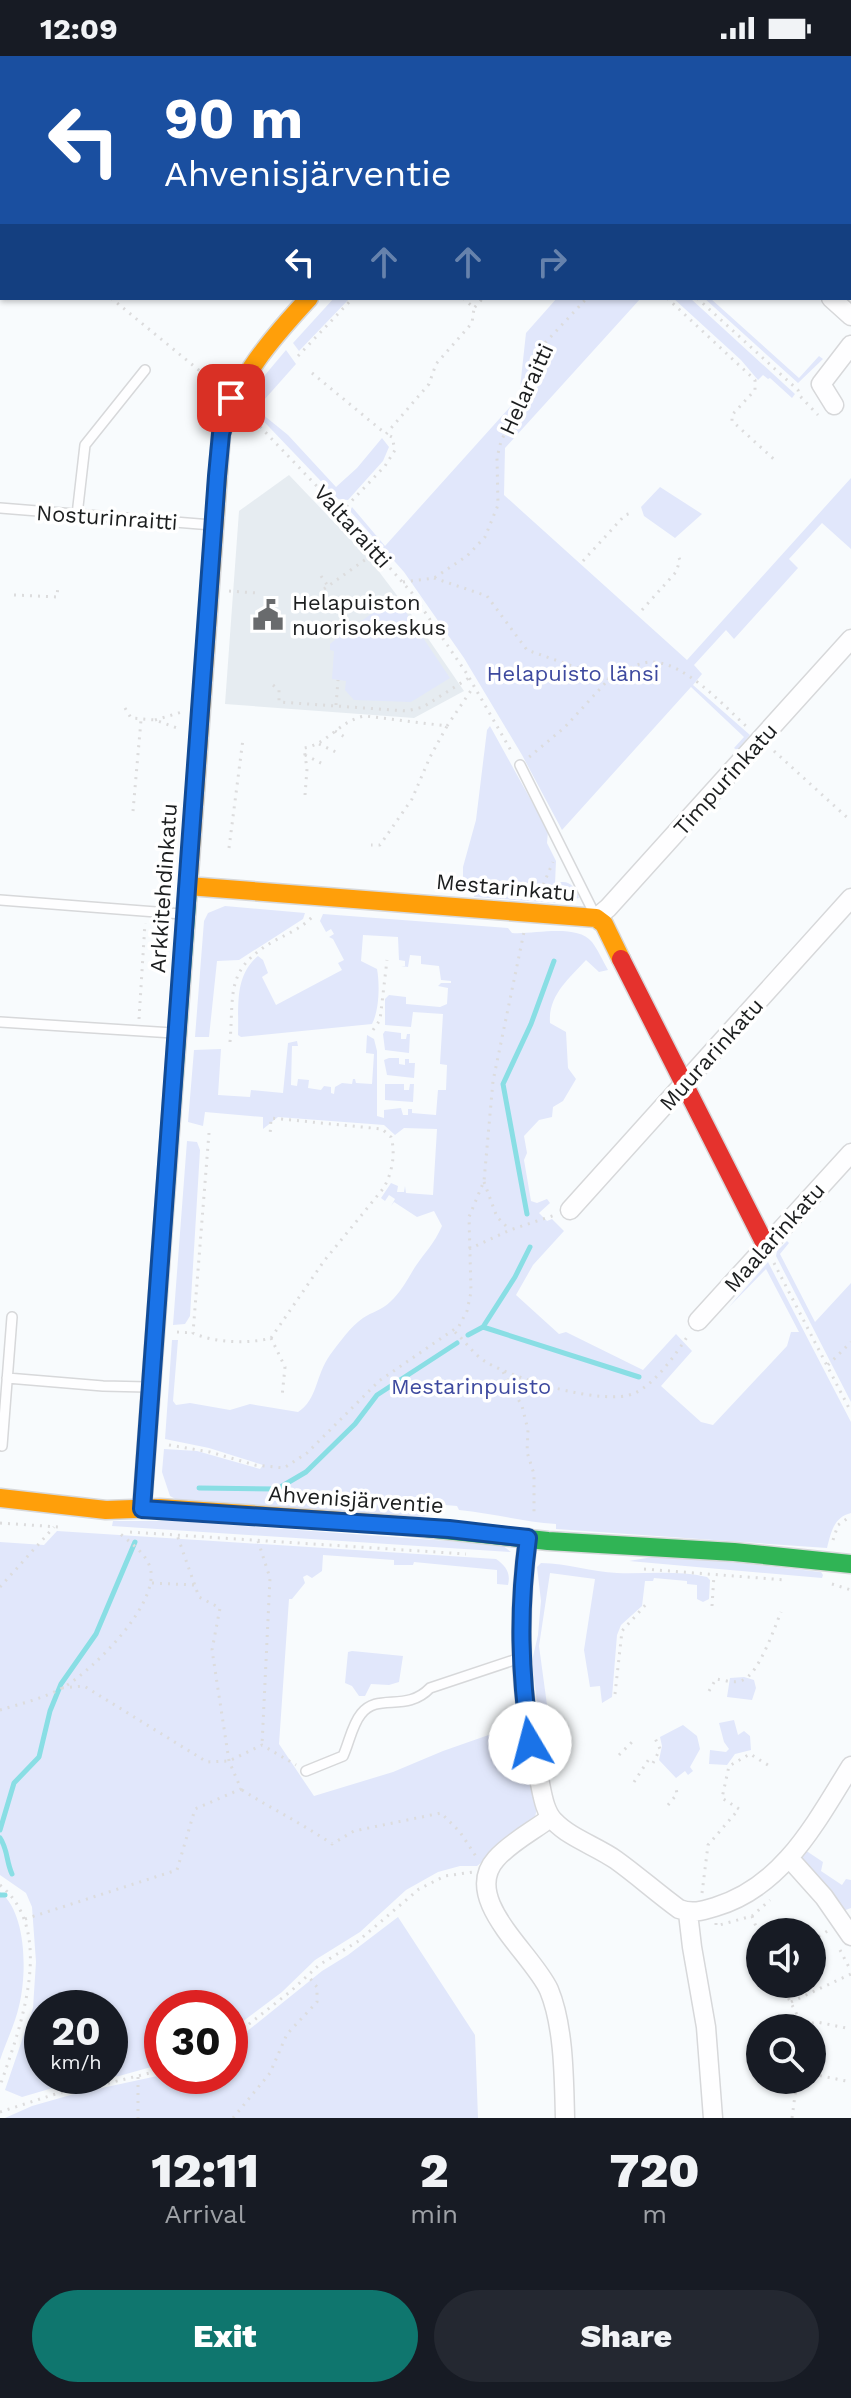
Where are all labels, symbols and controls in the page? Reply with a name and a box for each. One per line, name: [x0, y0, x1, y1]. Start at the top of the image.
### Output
text: 12:09: [40, 11, 118, 46]
text: 90 m: [164, 86, 303, 152]
icon: left: [32, 88, 136, 192]
text: Ahvenisjärventie: [164, 153, 452, 195]
icon: left: [278, 240, 322, 284]
icon: ahead: [362, 240, 406, 284]
icon: ahead: [446, 240, 490, 284]
icon: right: [530, 240, 574, 284]
street label: Helaraitti: [494, 340, 558, 439]
pin: [197, 364, 265, 432]
icon: arrive: [209, 376, 253, 420]
street label: Valtaraitti: [309, 480, 396, 573]
street label: Nosturinraitti: [35, 500, 179, 535]
place label: Helapuiston nuorisokeskus: [292, 590, 446, 640]
public building icon: Helapuiston nuorisokeskus: [251, 598, 285, 632]
park label: Helapuisto länsi: [487, 661, 659, 686]
street label: Timpurinkatu: [668, 718, 782, 841]
street label: Arkkitehdinkatu: [145, 802, 182, 974]
street label: Mestarinkatu: [435, 869, 577, 906]
street label: Muurarinkatu: [654, 993, 768, 1116]
street label: Maalarinkatu: [719, 1178, 830, 1297]
park label: Mestarinpuisto: [391, 1374, 551, 1399]
street label: Ahvenisjärventie: [267, 1481, 444, 1518]
position arrow: [488, 1701, 572, 1785]
map controls: [746, 1918, 826, 2094]
button: sound: [746, 1918, 826, 1998]
speed limit sign: 30: [144, 1990, 248, 2094]
text: 20: [51, 2008, 101, 2055]
button: search: [746, 2014, 826, 2094]
text: km/h: [50, 2050, 102, 2074]
text: 12:11: [151, 2142, 259, 2199]
text: 2: [420, 2142, 449, 2199]
text: 720: [610, 2142, 700, 2199]
text: Arrival: [165, 2199, 246, 2229]
text: min: [410, 2199, 458, 2229]
text: m: [642, 2199, 667, 2229]
button: Exit: [32, 2290, 418, 2382]
button: Share: [434, 2290, 819, 2382]

